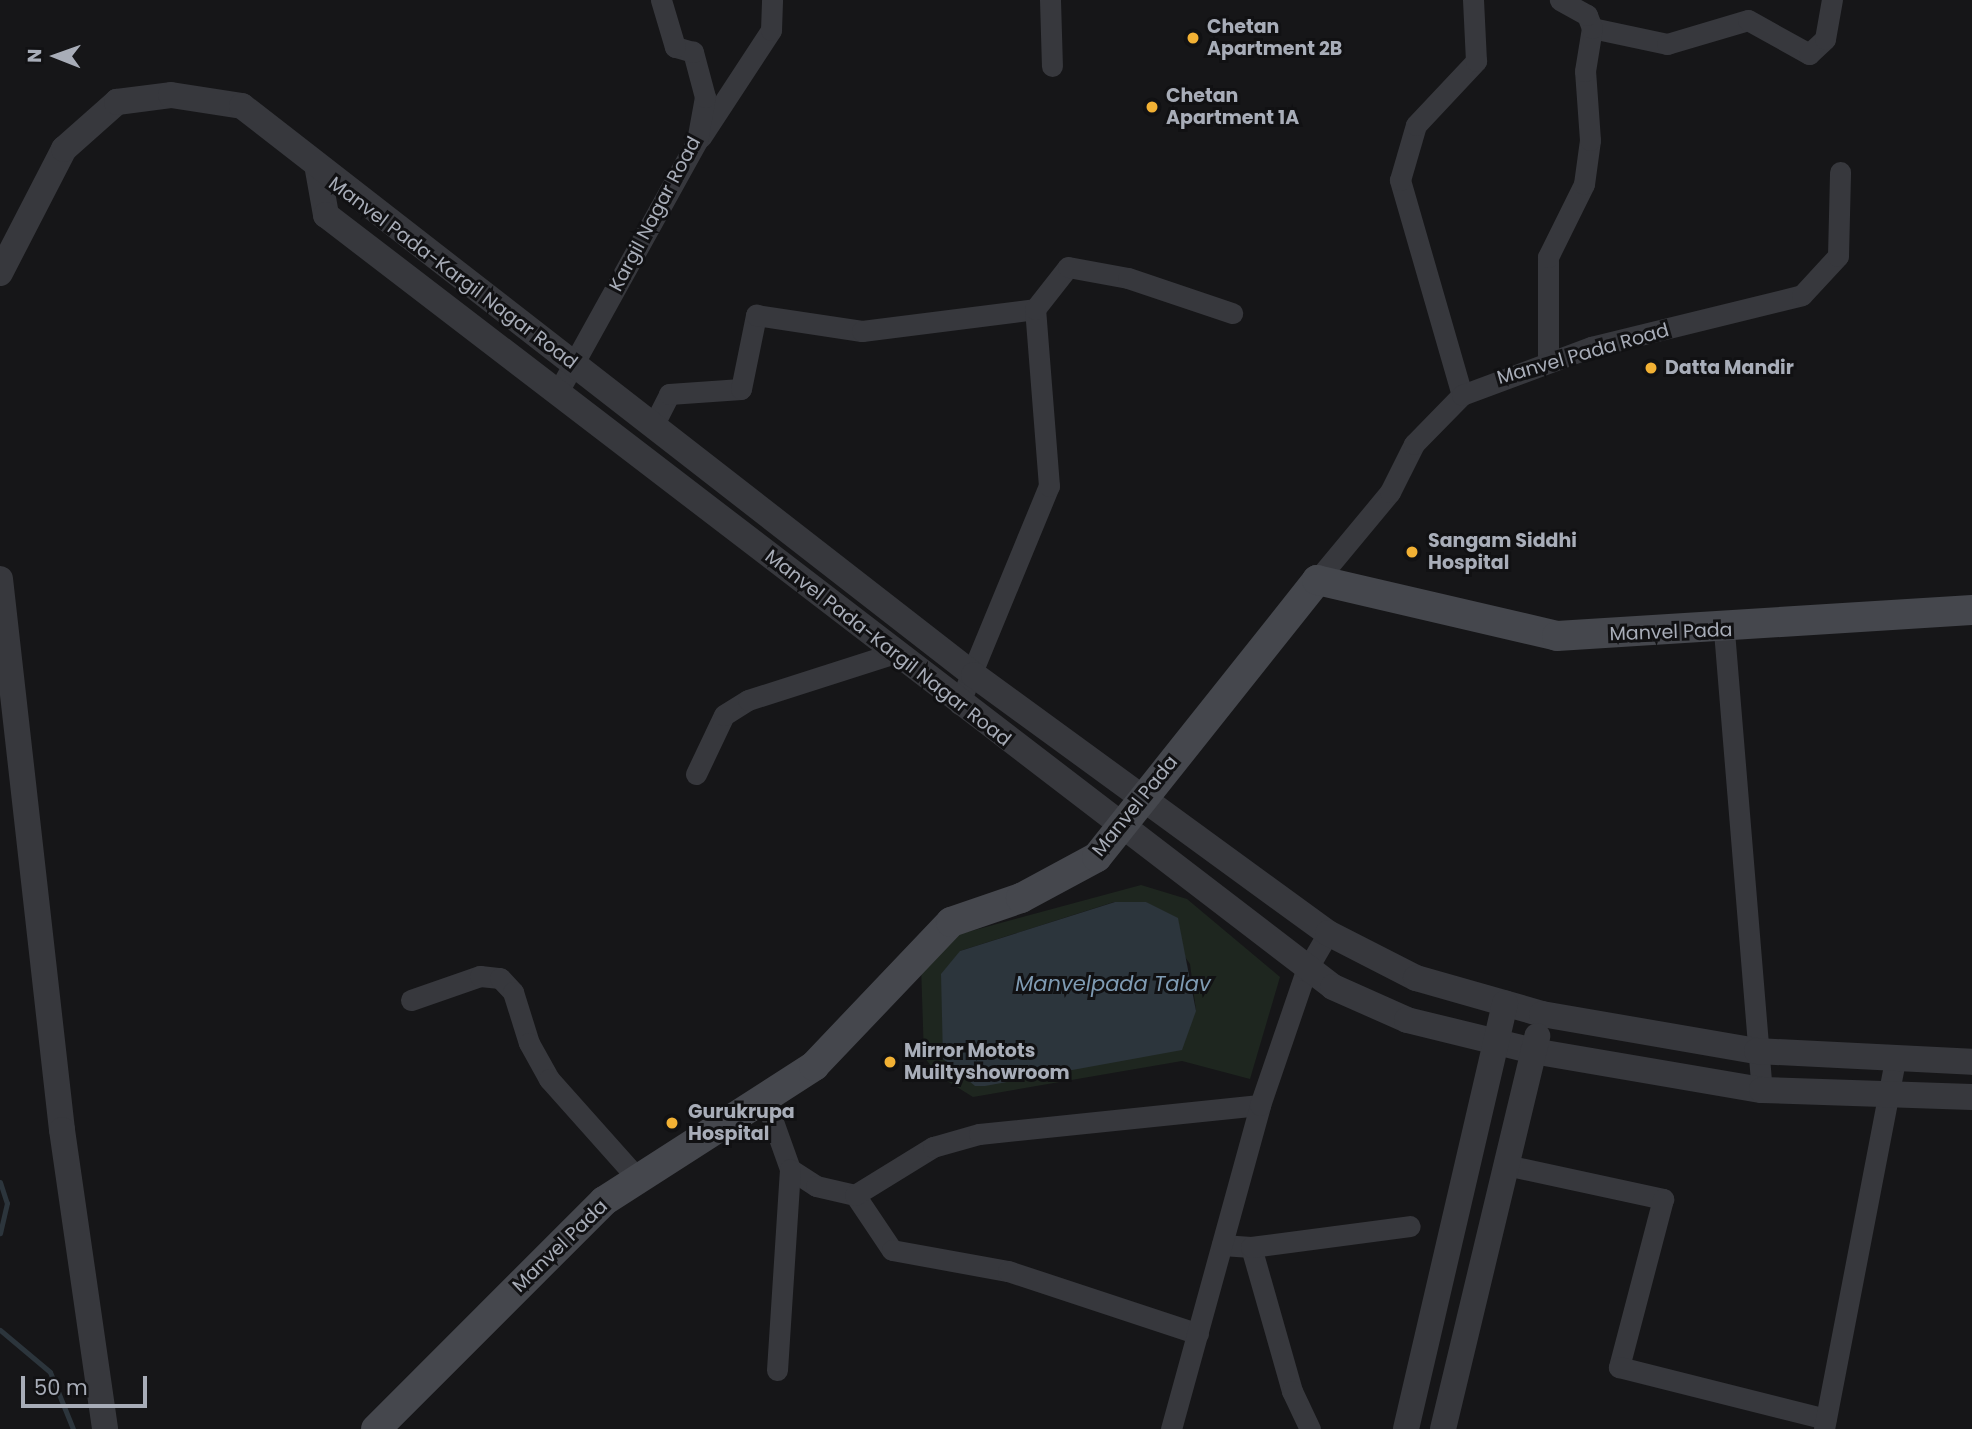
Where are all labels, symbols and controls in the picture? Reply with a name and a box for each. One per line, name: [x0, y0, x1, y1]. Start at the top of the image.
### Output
place label: Chetan Apartment 2B: [1207, 16, 1342, 60]
north arrow: [21, 21, 91, 91]
marker: Chetan Apartment 2B: [1185, 30, 1201, 46]
text: N: [21, 48, 48, 63]
place label: Chetan Apartment 1A: [1166, 85, 1299, 129]
marker: Chetan Apartment 1A: [1144, 99, 1160, 115]
street label: Kargil Nagar Road: [605, 133, 705, 295]
street label: Manvel Pada-Kargil Nagar Road: [324, 172, 582, 374]
street label: Manvel Pada Road: [1495, 319, 1671, 389]
place label: Datta Mandir: [1665, 357, 1794, 379]
marker: Datta Mandir: [1643, 360, 1659, 376]
place label: Sangam Siddhi Hospital: [1428, 530, 1577, 574]
marker: Sangam Siddhi Hospital: [1402, 542, 1422, 562]
street label: Manvel Pada-Kargil Nagar Road: [761, 545, 1015, 751]
street label: Manvel Pada: [1609, 618, 1733, 646]
street label: Manvel Pada: [1087, 751, 1183, 861]
water label: Manvelpada Talav: [1015, 971, 1211, 997]
place label: Mirror Motots Muiltyshowroom: [904, 1040, 1070, 1084]
marker: Mirror Motots Muiltyshowroom: [882, 1054, 898, 1070]
place label: Gurukrupa Hospital: [688, 1101, 795, 1145]
marker: Gurukrupa Hospital: [662, 1113, 682, 1133]
street label: Manvel Pada: [508, 1195, 612, 1297]
scale bar: [24, 1362, 150, 1406]
text: 50 m: [34, 1373, 88, 1402]

